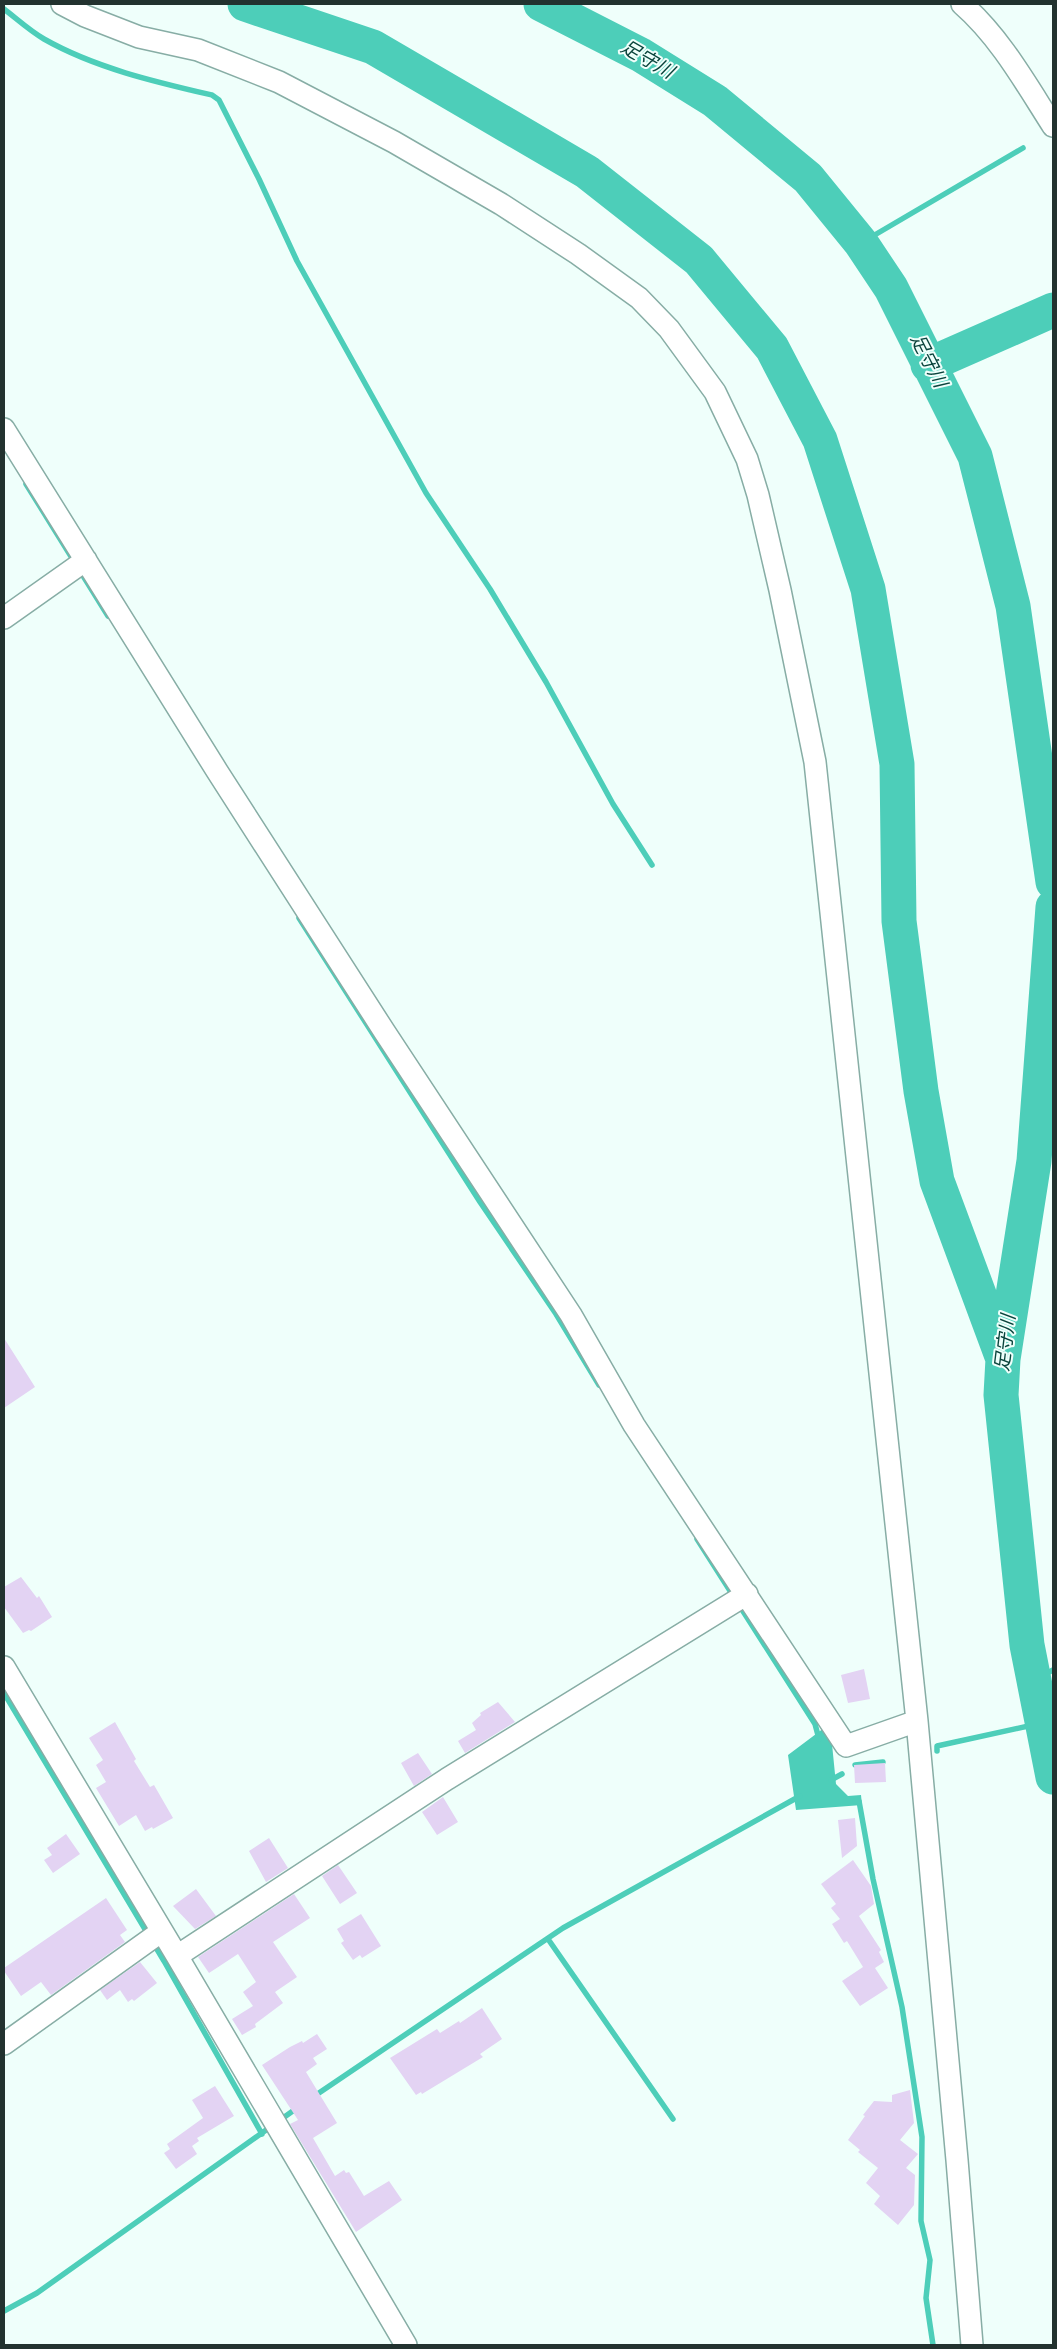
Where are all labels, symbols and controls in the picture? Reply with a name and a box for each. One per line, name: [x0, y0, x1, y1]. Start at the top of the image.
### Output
water label: 足守川: [616, 34, 680, 87]
water label: 足守川: [903, 329, 954, 394]
water label: 足守川: [989, 1311, 1023, 1373]

